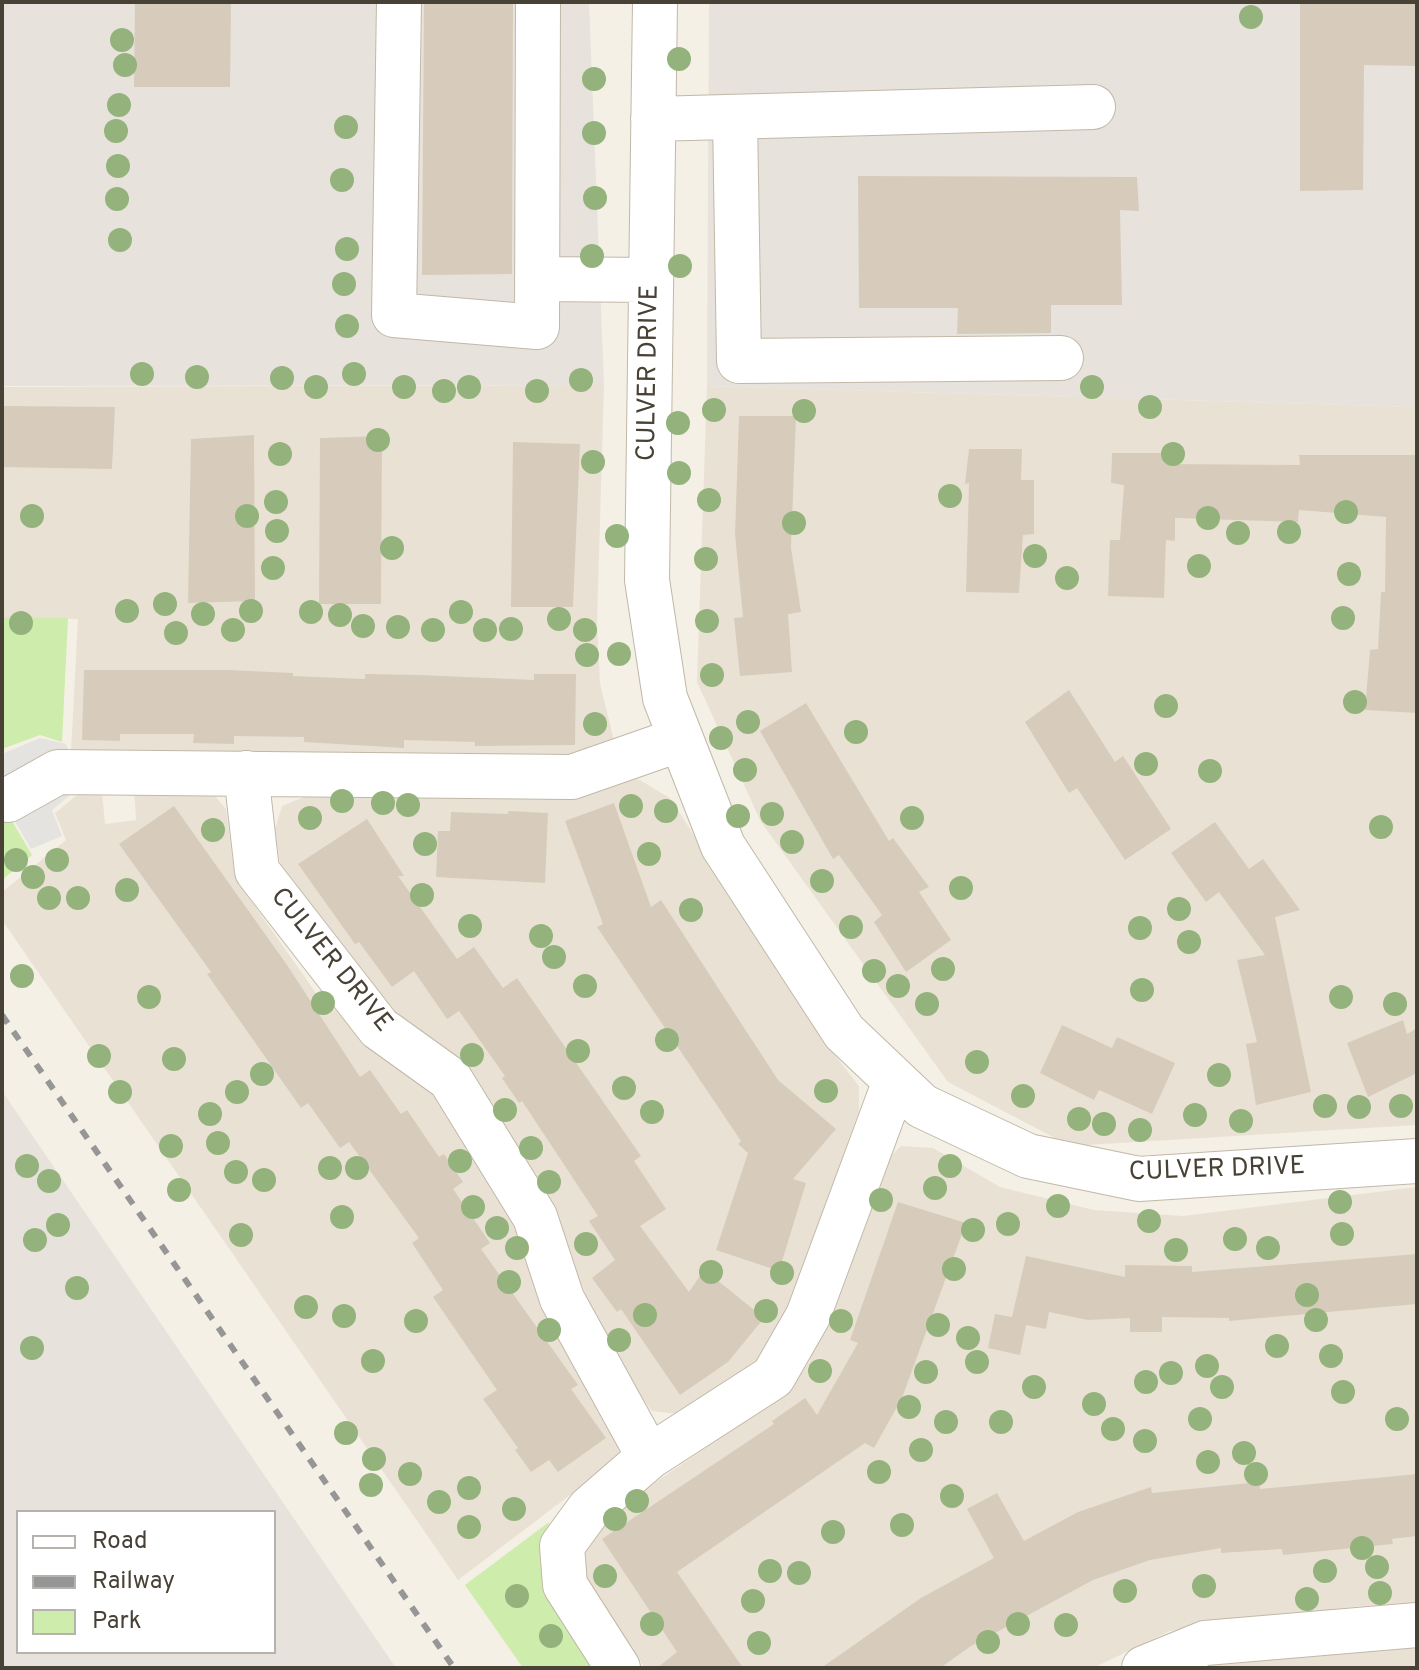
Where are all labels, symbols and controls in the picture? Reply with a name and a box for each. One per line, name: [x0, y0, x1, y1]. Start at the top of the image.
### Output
street label: CULVER DRIVE: [633, 285, 667, 461]
street label: CULVER DRIVE: [262, 883, 398, 1039]
street label: CULVER DRIVE: [1128, 1152, 1306, 1190]
legend: [16, 1510, 276, 1654]
text: Road: [92, 1527, 148, 1557]
text: Railway: [92, 1567, 175, 1597]
text: Park: [92, 1607, 142, 1637]

